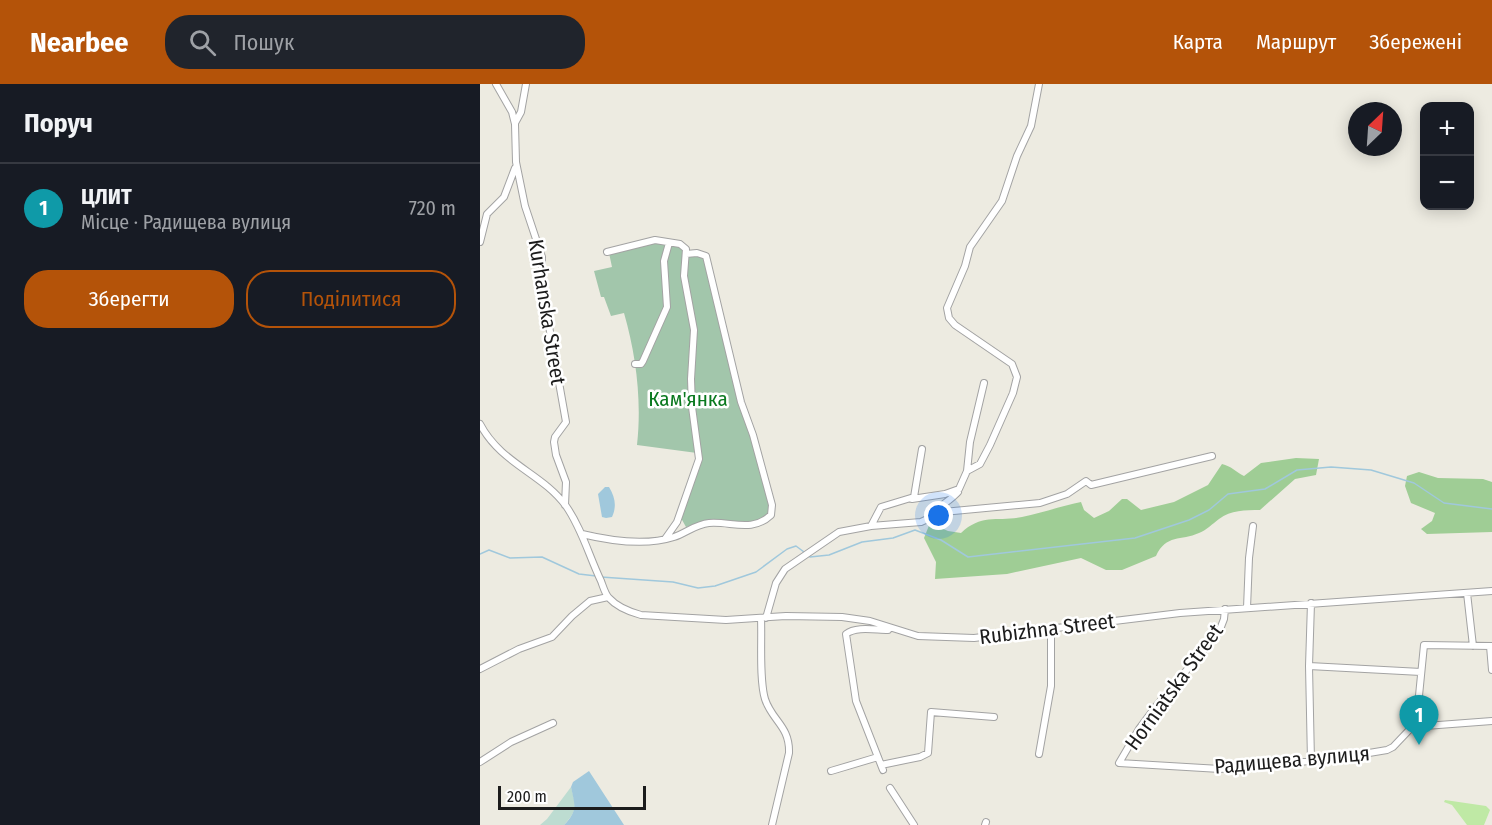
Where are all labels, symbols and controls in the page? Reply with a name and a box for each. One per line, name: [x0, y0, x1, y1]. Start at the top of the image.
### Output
search box: [165, 15, 585, 69]
text: Nearbee: [30, 26, 129, 59]
icon: search: [186, 26, 219, 59]
text: Пошук: [234, 29, 294, 56]
text: Карта: [1173, 29, 1223, 55]
text: Маршрут: [1256, 29, 1336, 55]
text: Збережені: [1369, 29, 1462, 55]
north arrow: [1348, 102, 1402, 156]
map controls: [1420, 102, 1474, 210]
button: +: [1420, 102, 1474, 156]
text: Поруч: [24, 108, 93, 139]
button: −: [1420, 156, 1474, 210]
text: ЦЛИТ: [81, 183, 132, 210]
text: 1: [39, 196, 48, 220]
text: 720 m: [409, 196, 456, 220]
text: Місце · Радищева вулиця: [81, 210, 291, 234]
street label: Kurhanska Street: [523, 237, 571, 387]
button: Зберегти: [24, 270, 234, 328]
button: Поділитися: [246, 270, 456, 328]
park label: Кам'янка: [648, 386, 728, 412]
your location: [924, 501, 953, 530]
street label: Rubizhna Street: [978, 608, 1116, 650]
street label: Horniatska Street: [1119, 619, 1229, 755]
pin: 1: [1400, 696, 1438, 745]
street label: Радищева вулиця: [1213, 740, 1371, 780]
scale bar: [498, 783, 646, 810]
text: 200 m: [507, 787, 547, 806]

